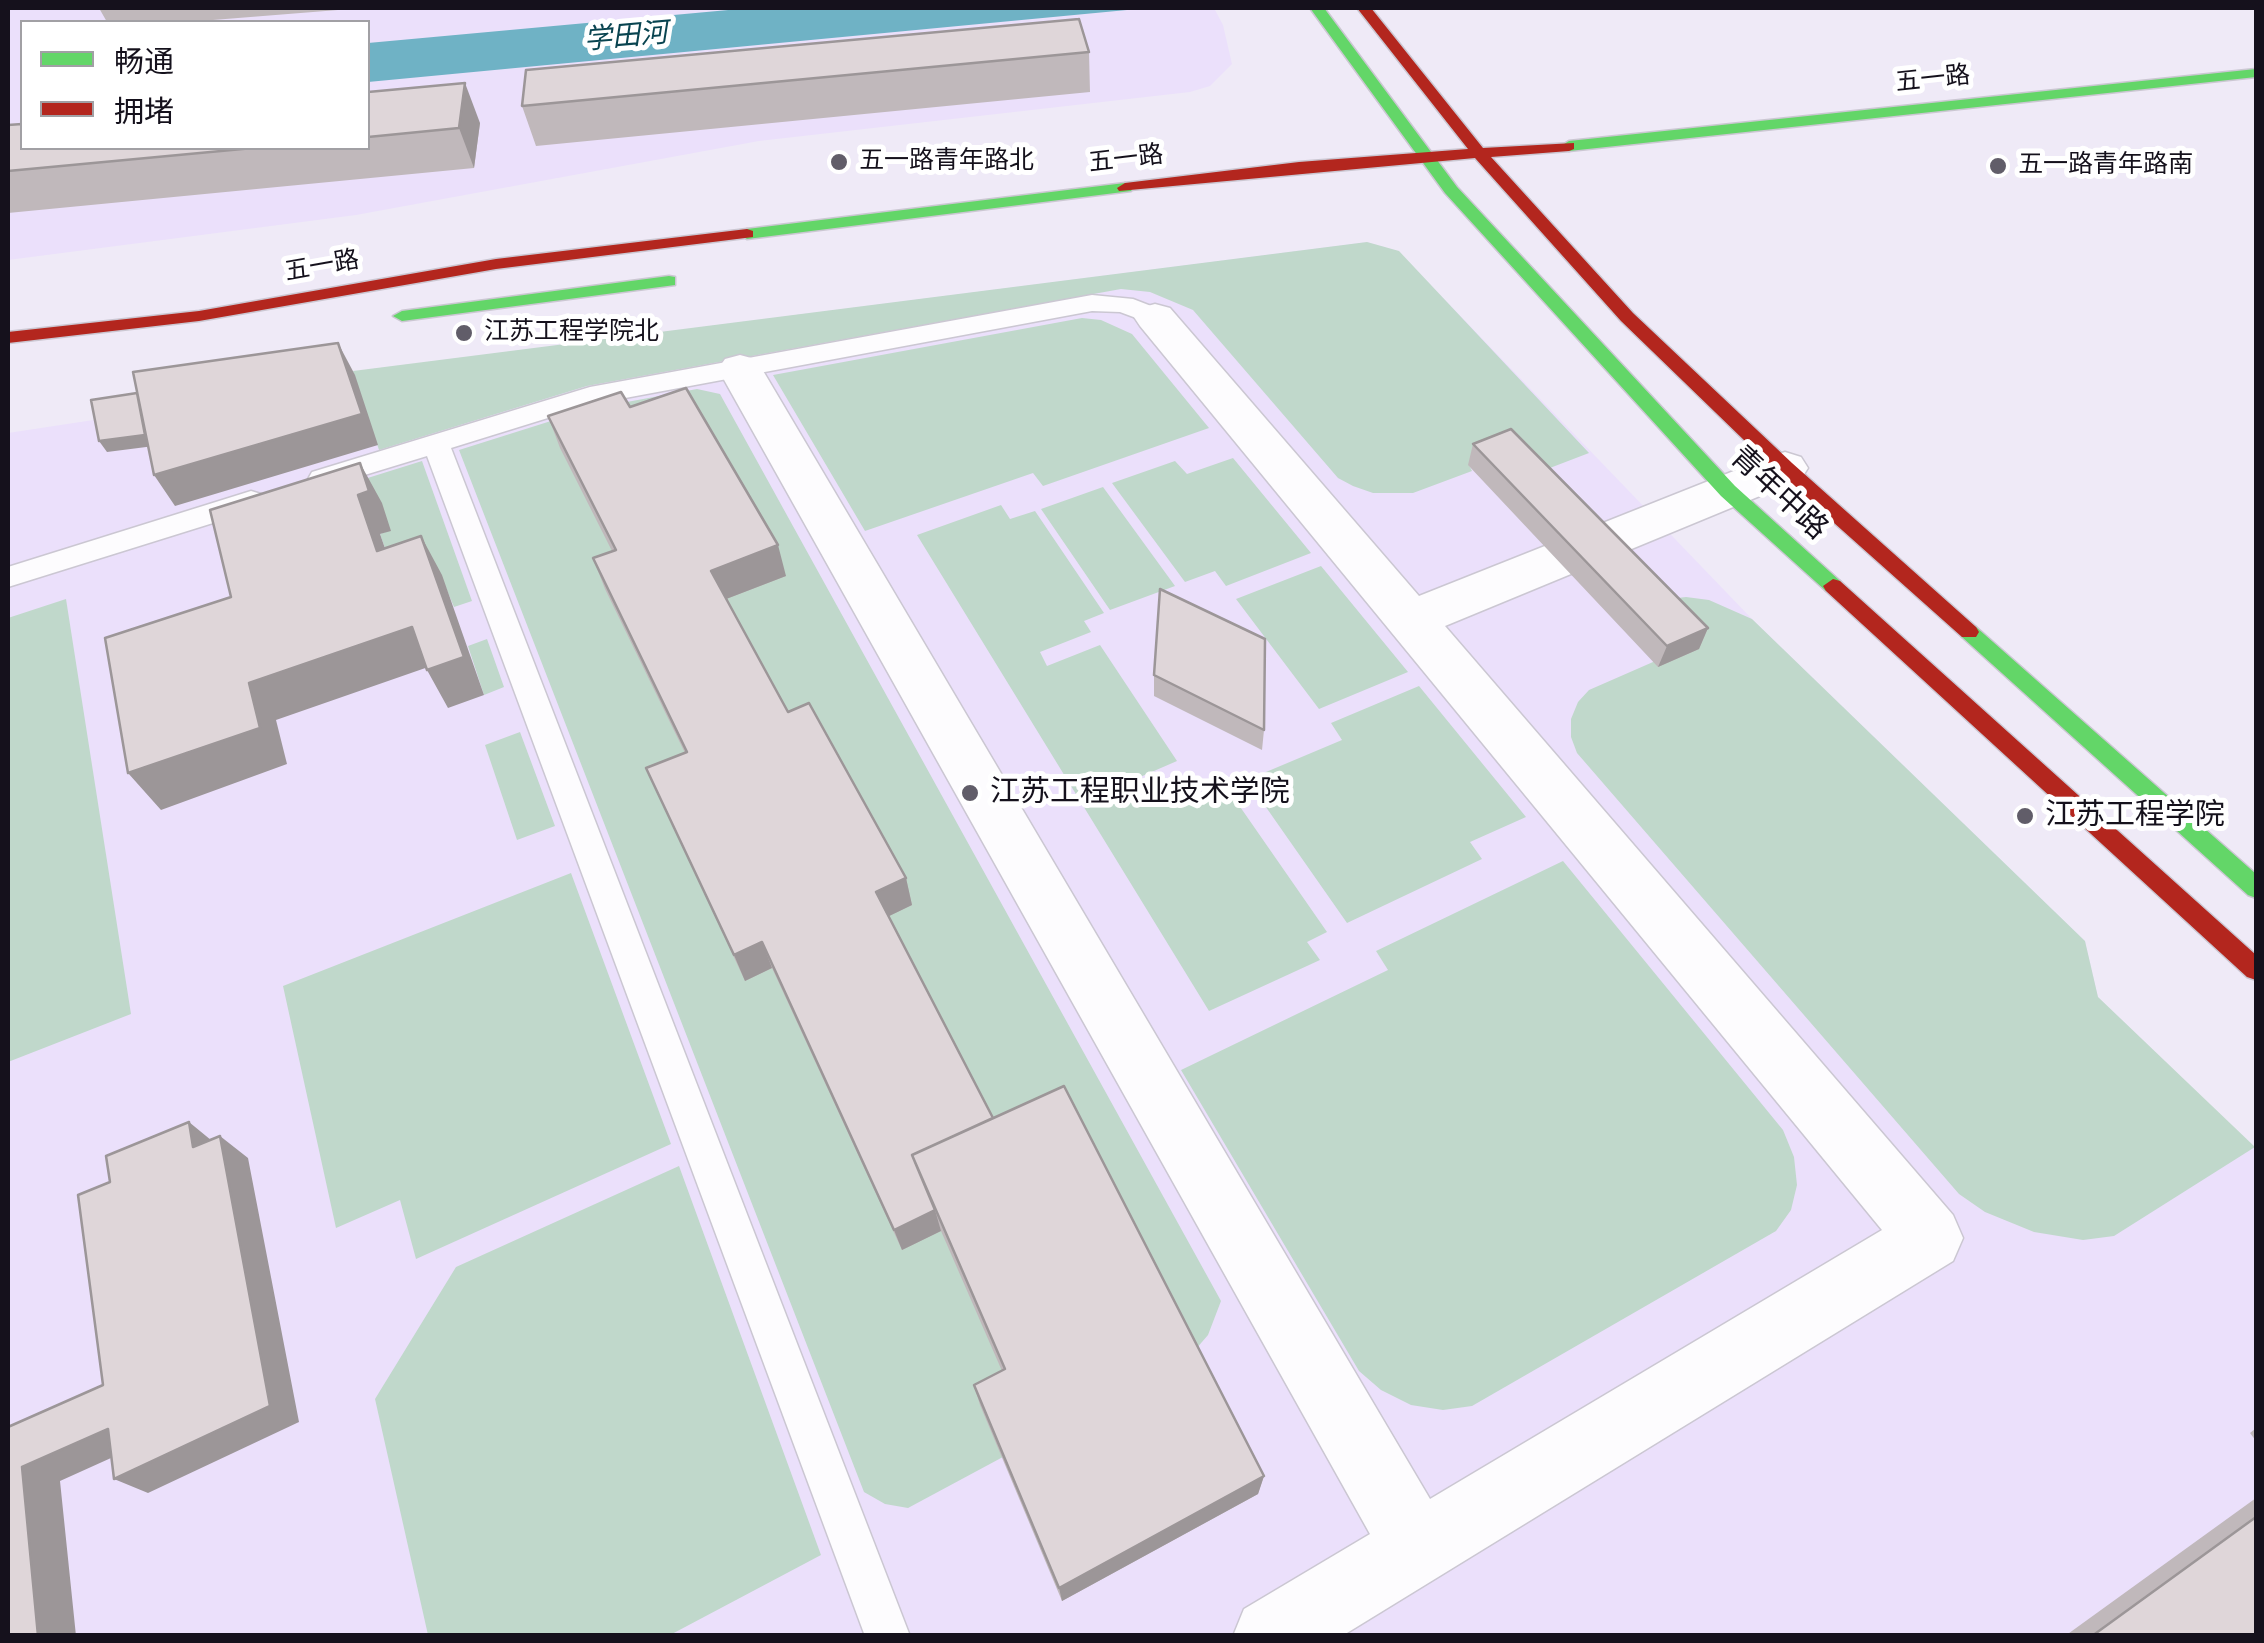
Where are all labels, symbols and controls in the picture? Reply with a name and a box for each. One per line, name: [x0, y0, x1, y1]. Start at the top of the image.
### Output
water label: 学田河: [583, 18, 669, 58]
legend: [20, 20, 370, 150]
text: 畅通: [114, 45, 174, 81]
street label: 五一路: [1894, 61, 1972, 99]
text: 拥堵: [114, 95, 174, 131]
street label: 五一路: [1087, 141, 1165, 179]
place label: 五一路青年路北: [859, 147, 1034, 177]
marker: 五一路青年路北: [828, 151, 850, 173]
place label: 五一路青年路南: [2018, 151, 2193, 181]
marker: 五一路青年路南: [1987, 155, 2009, 177]
street label: 五一路: [282, 246, 362, 288]
place label: 江苏工程学院北: [484, 318, 659, 348]
marker: 江苏工程学院北: [453, 322, 475, 344]
street label: 青年中路: [1722, 440, 1834, 548]
place label: 江苏工程职业技术学院: [990, 775, 1290, 811]
marker: 江苏工程职业技术学院: [959, 782, 981, 804]
place label: 江苏工程学院: [2045, 798, 2225, 834]
marker: 江苏工程学院: [2014, 805, 2036, 827]

